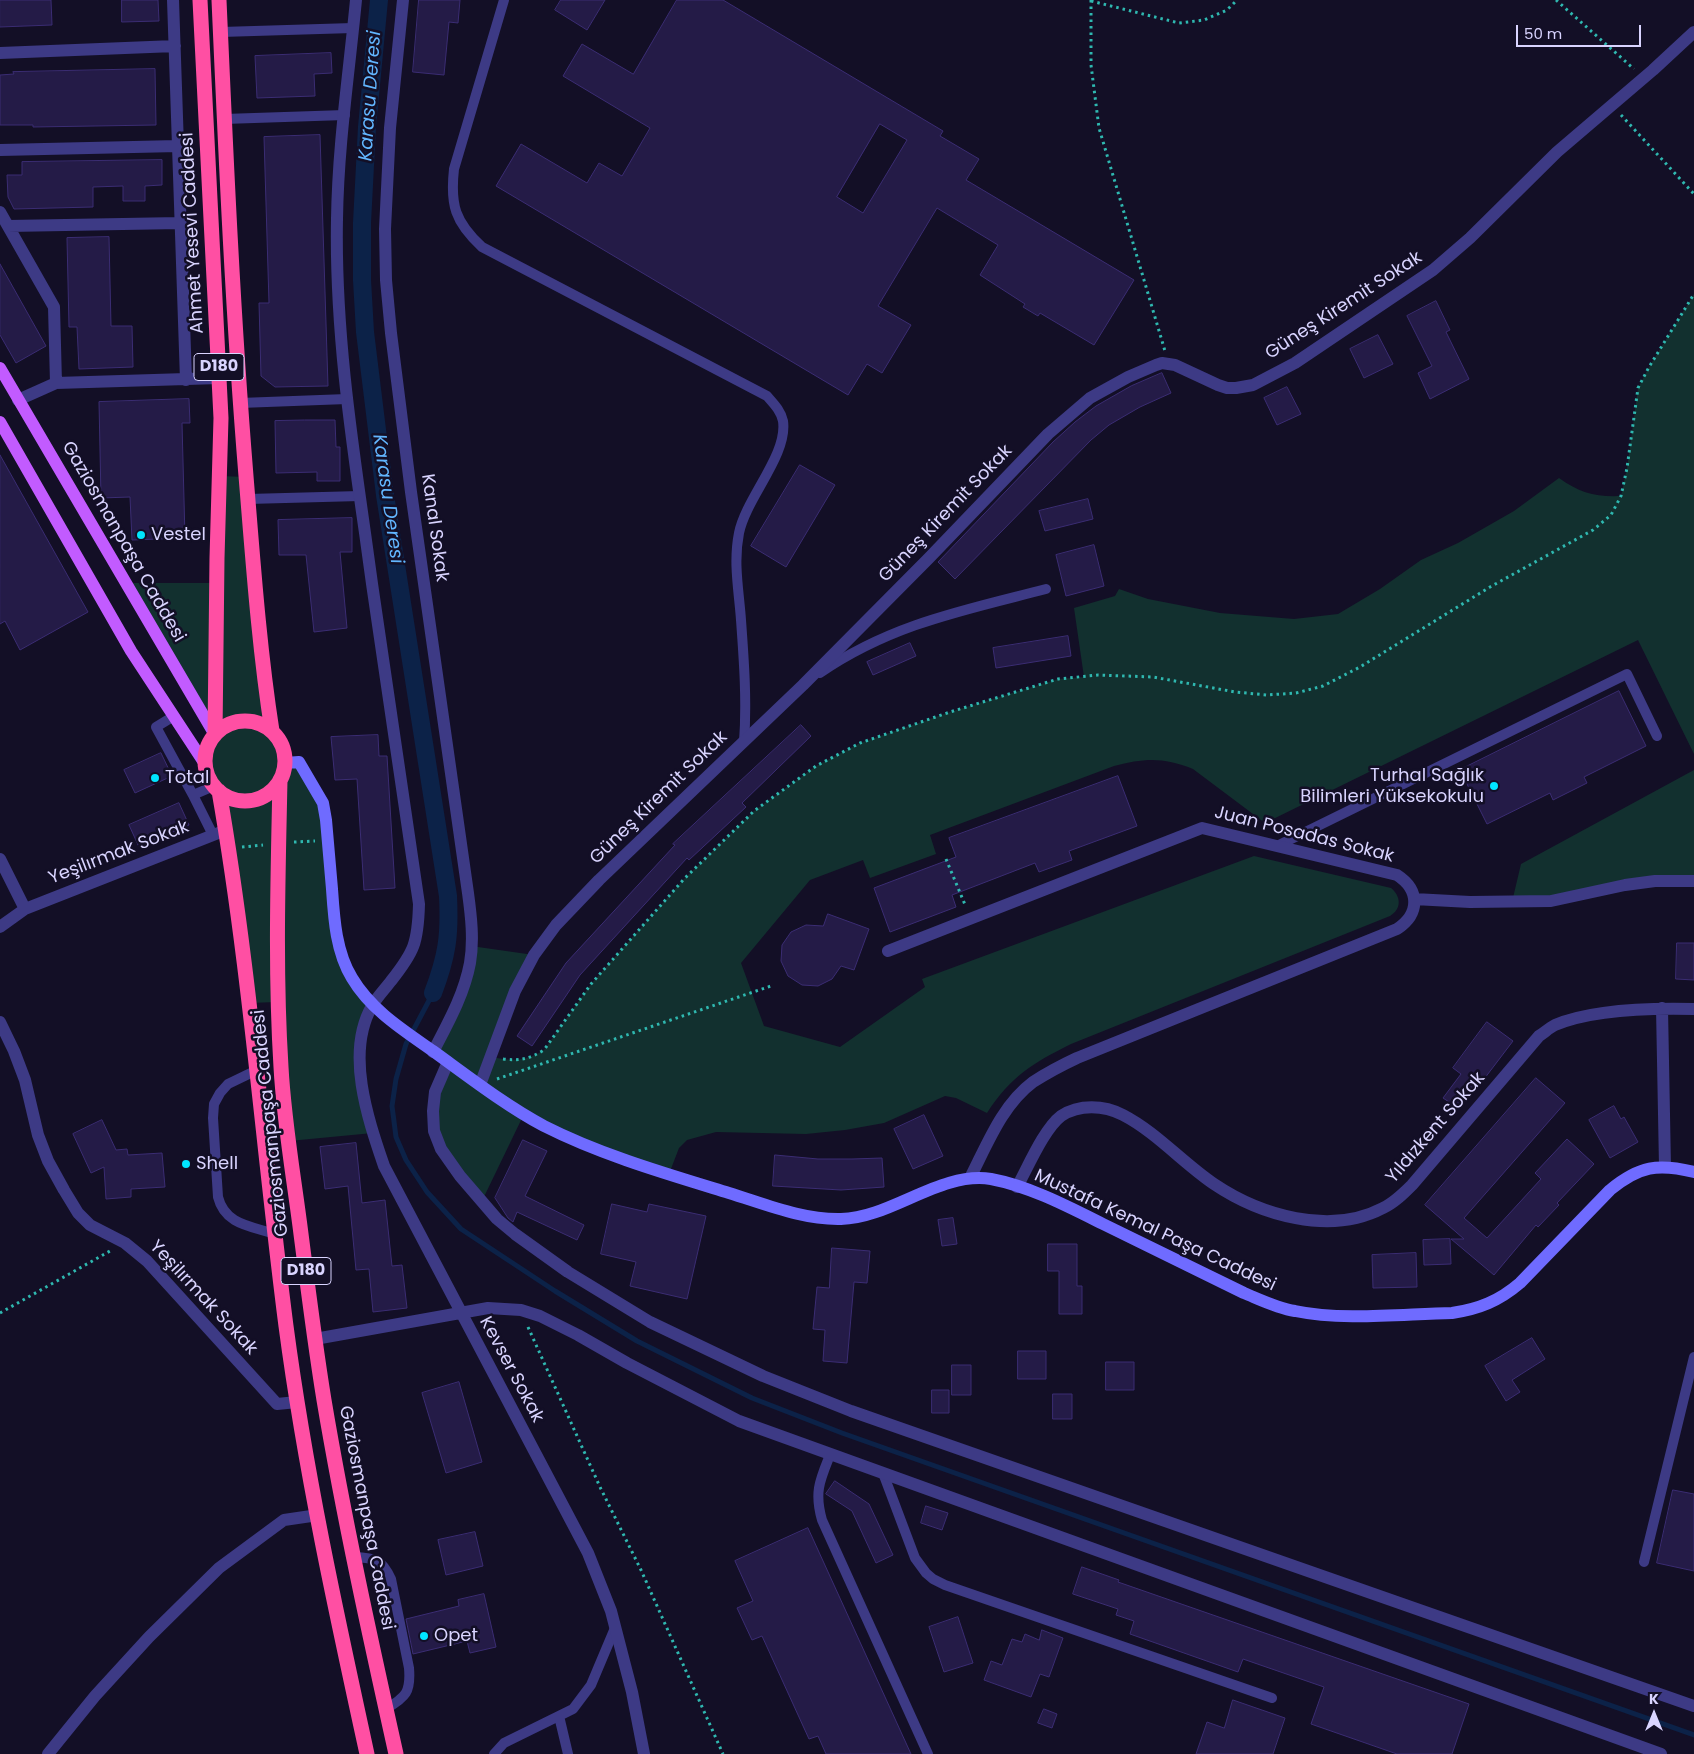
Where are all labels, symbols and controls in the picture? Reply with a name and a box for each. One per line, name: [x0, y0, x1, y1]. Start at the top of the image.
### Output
scale bar: [1519, 15, 1644, 47]
text: 50 m: [1524, 23, 1562, 44]
water label: Karasu Deresi: [355, 30, 387, 162]
street label: Ahmet Yesevi Caddesi: [177, 132, 209, 334]
street label: Güneş Kiremit Sokak: [1262, 247, 1426, 365]
road number: D180: [194, 354, 244, 381]
water label: Karasu Deresi: [367, 433, 407, 565]
street label: Gaziosmanpaşa Caddesi: [57, 438, 189, 646]
street label: Güneş Kiremit Sokak: [875, 441, 1017, 587]
street label: Kanal Sokak: [416, 473, 452, 583]
place label: Vestel: [151, 524, 206, 546]
marker: Vestel: [135, 529, 147, 541]
street label: Güneş Kiremit Sokak: [586, 727, 732, 869]
place label: Turhal Sağlık Bilimleri Yüksekokulu: [1300, 765, 1484, 808]
place label: Total: [165, 767, 209, 789]
marker: Total: [149, 772, 161, 784]
marker: Turhal Sağlık Bilimleri Yüksekokulu: [1488, 780, 1500, 792]
street label: Juan Posadas Sokak: [1212, 802, 1396, 868]
street label: Yeşilırmak Sokak: [46, 816, 192, 890]
street label: Gaziosmanpaşa Caddesi: [248, 1008, 294, 1238]
street label: Yıldızkent Sokak: [1382, 1068, 1490, 1188]
place label: Shell: [196, 1153, 238, 1175]
marker: Shell: [180, 1158, 192, 1170]
street label: Mustafa Kemal Paşa Caddesi: [1031, 1165, 1279, 1297]
street label: Yeşilırmak Sokak: [144, 1236, 262, 1360]
road number: D180: [281, 1258, 331, 1284]
street label: Kevser Sokak: [474, 1313, 548, 1427]
street label: Gaziosmanpaşa Caddesi: [334, 1404, 398, 1632]
place label: Opet: [434, 1625, 478, 1647]
marker: Opet: [418, 1630, 430, 1642]
north arrow: [1629, 1689, 1679, 1739]
text: K: [1649, 1689, 1659, 1709]

